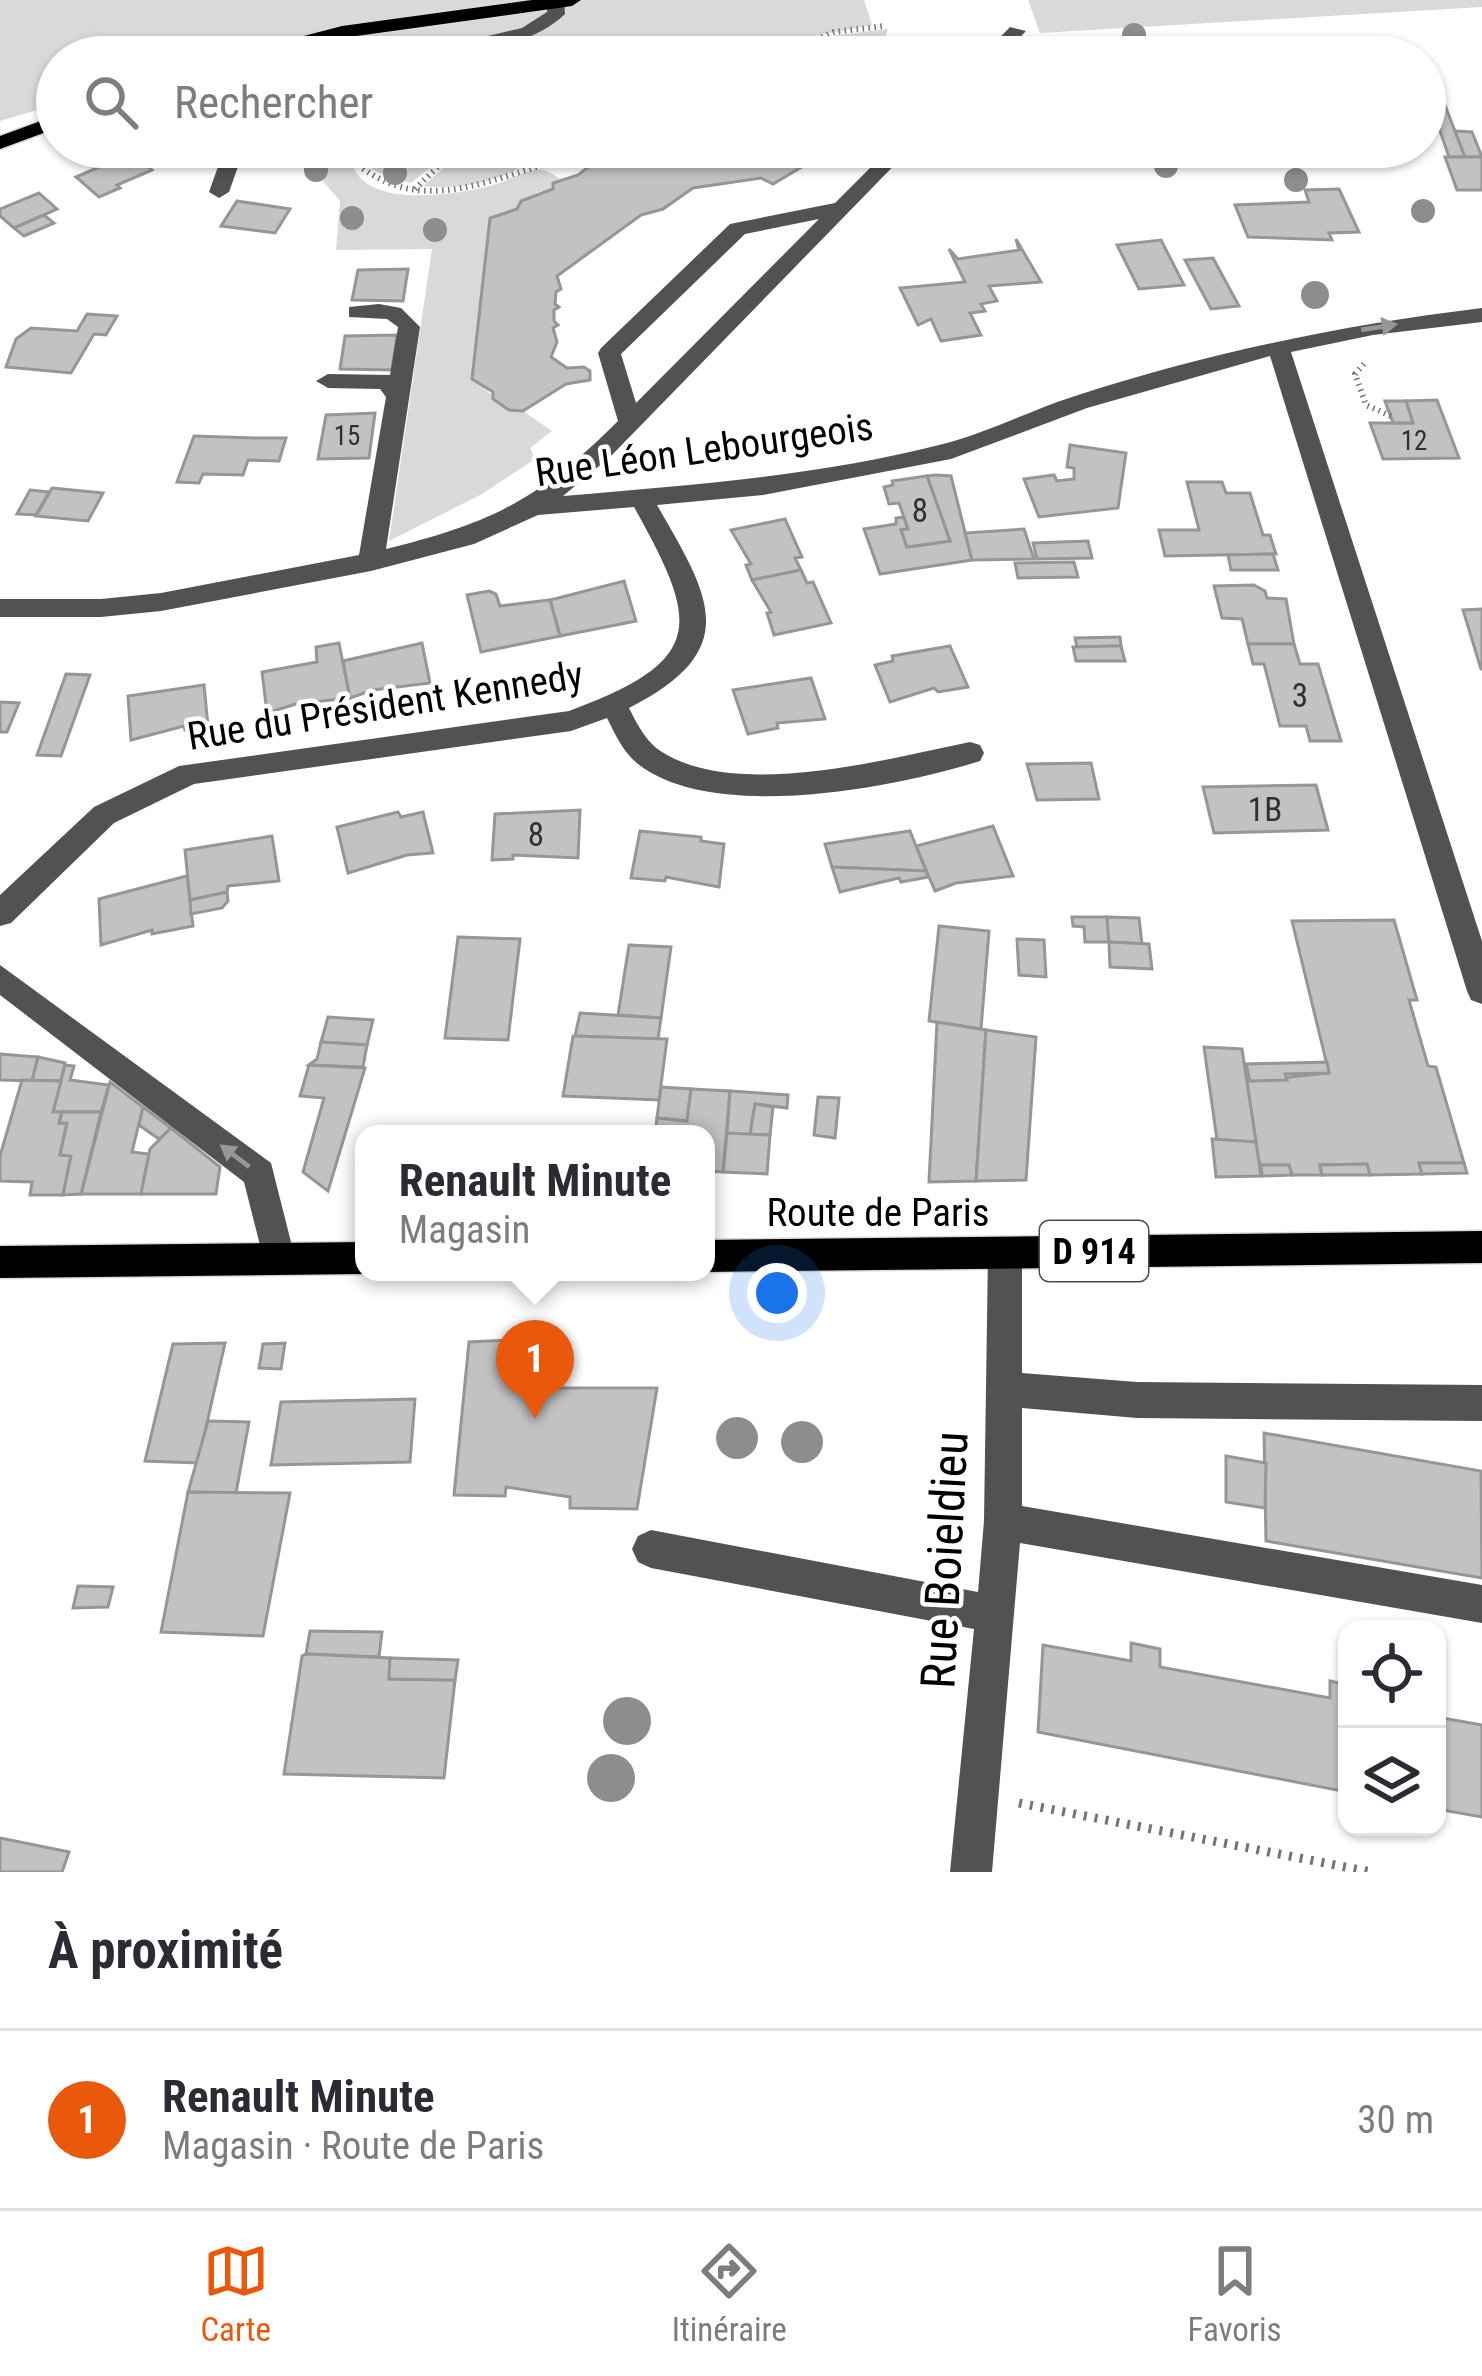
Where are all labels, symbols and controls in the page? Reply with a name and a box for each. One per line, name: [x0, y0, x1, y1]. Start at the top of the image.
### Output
search box: [36, 36, 1446, 168]
icon: search: [78, 69, 144, 135]
text: Rechercher: [174, 76, 373, 129]
one-way arrow: [1361, 317, 1399, 336]
street label: Rue Léon Lebourgeois: [532, 403, 876, 496]
house number: 15: [334, 420, 360, 452]
house number: 12: [1401, 425, 1427, 457]
house number: 8: [912, 491, 928, 530]
street label: Rue du Président Kennedy: [184, 652, 586, 760]
house number: 3: [1292, 676, 1308, 715]
house number: 1B: [1248, 790, 1282, 829]
house number: 8: [528, 815, 544, 854]
popup: [355, 1125, 715, 1281]
one-way arrow: [219, 1144, 250, 1168]
text: Renault Minute: [399, 1154, 671, 1207]
street label: Route de Paris: [766, 1190, 990, 1236]
text: Magasin: [399, 1207, 530, 1253]
road number: D 914: [1040, 1221, 1148, 1281]
your location: [747, 1263, 807, 1323]
pin: 1: [496, 1320, 574, 1419]
street label: Rue Boieldieu: [909, 1430, 980, 1690]
map controls: [1338, 1620, 1446, 1836]
button: locate: [1338, 1620, 1446, 1728]
button: layers: [1338, 1728, 1446, 1836]
text: À proximité: [48, 1921, 283, 1980]
text: Renault Minute: [162, 2070, 434, 2123]
text: 1: [77, 2097, 97, 2143]
text: 30 m: [1357, 2097, 1434, 2143]
text: Magasin · Route de Paris: [162, 2123, 544, 2169]
tab: Carte: [200, 2238, 271, 2349]
tab: Itinéraire: [672, 2238, 787, 2349]
tab: Favoris: [1188, 2238, 1282, 2349]

